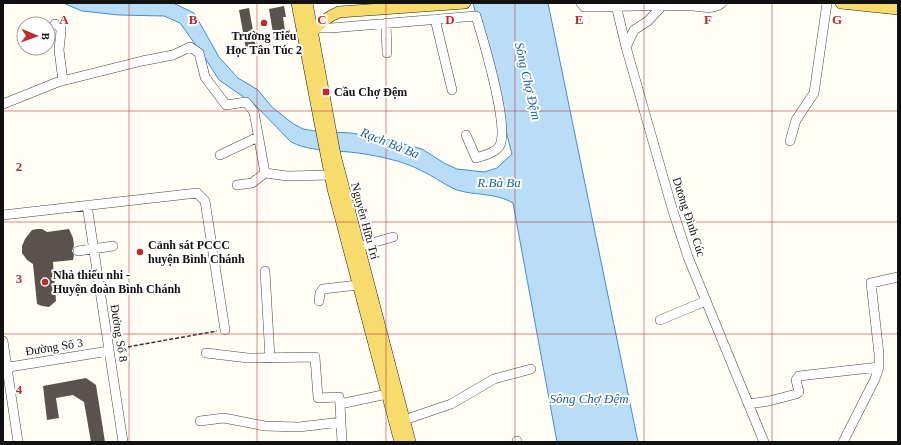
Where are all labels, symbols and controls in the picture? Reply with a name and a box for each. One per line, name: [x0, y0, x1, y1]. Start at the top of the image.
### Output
text: A: [59, 12, 69, 27]
text: B: [189, 12, 198, 27]
text: C: [317, 12, 327, 27]
text: D: [445, 12, 455, 27]
text: E: [575, 12, 583, 27]
text: F: [704, 12, 712, 27]
text: G: [832, 12, 842, 27]
north arrow: [16, 16, 56, 56]
marker: Trường Tiểu Học Tân Túc 2: [259, 18, 269, 28]
place label: Trường Tiểu Học Tân Túc 2: [226, 29, 302, 57]
text: B: [40, 32, 52, 41]
water label: Sông Chợ Đệm: [512, 41, 544, 121]
place label: Cầu Chợ Đệm: [334, 85, 407, 99]
marker: Cầu Chợ Đệm: [321, 87, 331, 97]
water label: Rạch Bà Ba: [357, 124, 422, 162]
text: 2: [16, 159, 22, 174]
water label: R.Bà Ba: [476, 175, 521, 190]
street label: Dương Đình Cúc: [670, 175, 708, 259]
street label: Nguyễn Hữu Trí: [348, 181, 382, 262]
place label: Cảnh sát PCCC huyện Bình Chánh: [148, 238, 245, 266]
marker: Cảnh sát PCCC huyện Bình Chánh: [135, 247, 145, 257]
place label: Nhà thiếu nhi - Huyện đoàn Bình Chánh: [53, 268, 181, 296]
text: 3: [16, 271, 23, 286]
marker: Nhà thiếu nhi - Huyện đoàn Bình Chánh: [40, 277, 50, 287]
street label: Đường Số 8: [108, 303, 130, 363]
street label: Đường Số 3: [24, 336, 84, 358]
text: 4: [16, 382, 23, 397]
water label: Sông Chợ Đệm: [549, 391, 629, 406]

